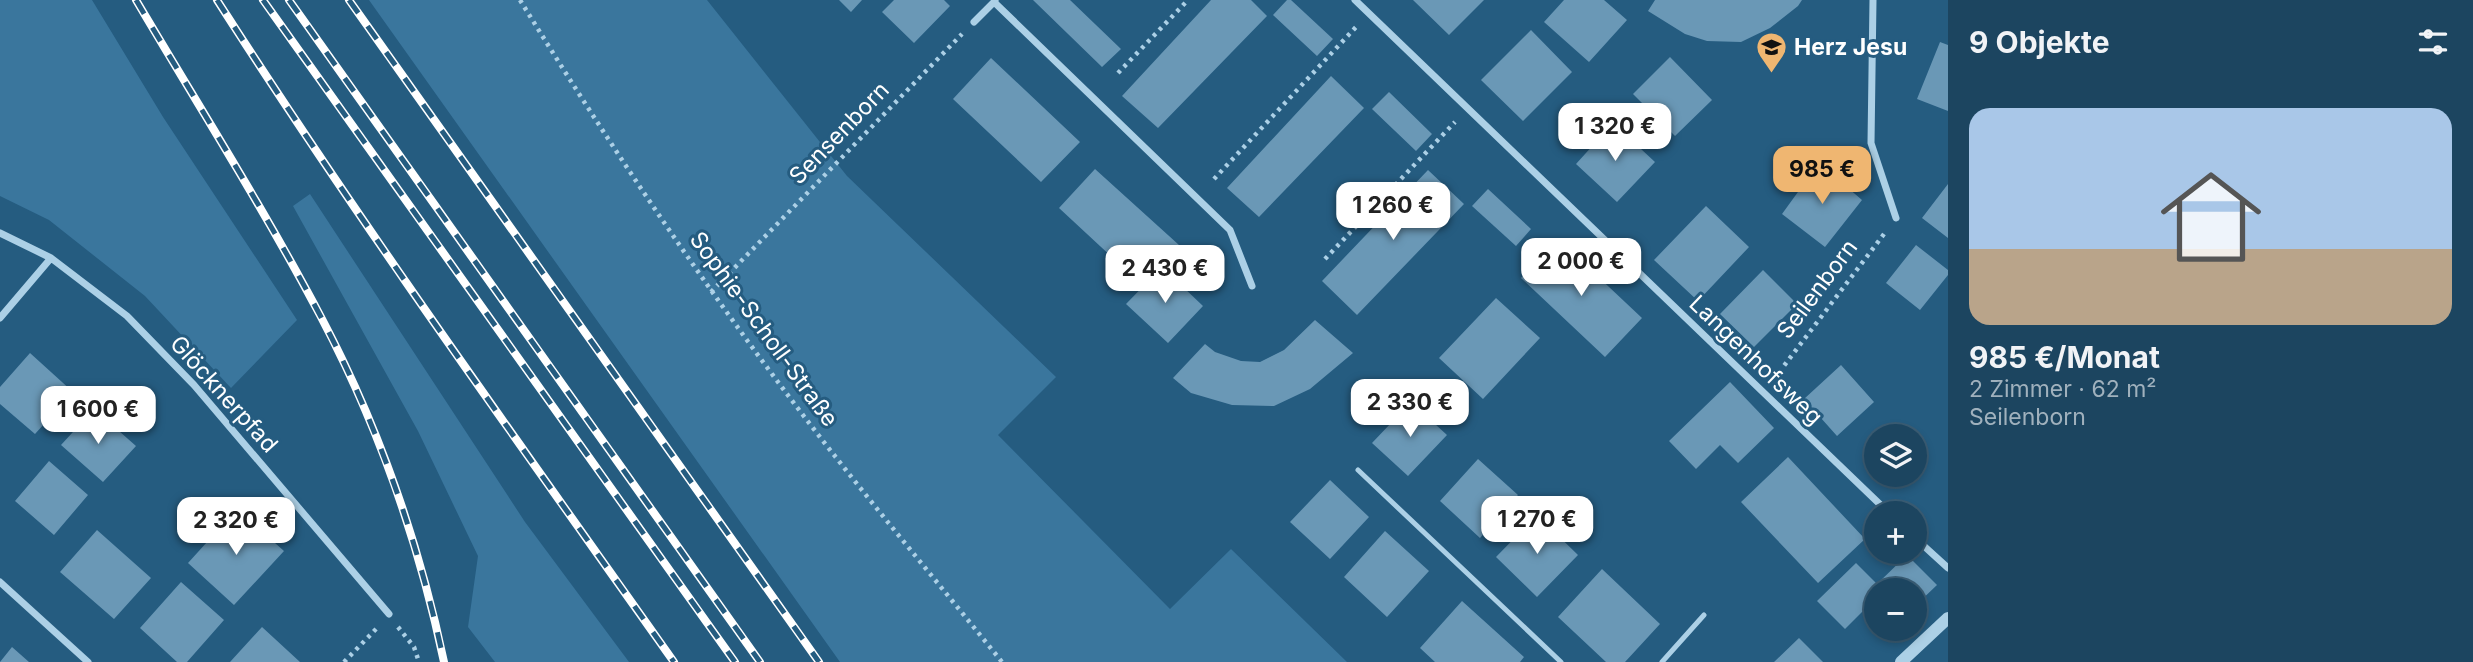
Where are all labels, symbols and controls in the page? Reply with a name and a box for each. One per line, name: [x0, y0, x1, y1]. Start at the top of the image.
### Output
icon: filters: [2414, 23, 2452, 61]
text: 9 Objekte: [1969, 24, 2110, 60]
school or university icon: Herz Jesu: [1754, 30, 1788, 74]
place label: Herz Jesu: [1794, 33, 1907, 61]
street label: Sensenborn: [783, 76, 895, 190]
pin: 1 320 €: [1550, 104, 1680, 163]
text: 1 320 €: [1574, 112, 1656, 140]
pin: 985 €: [1773, 146, 1871, 206]
icon: home: [2148, 154, 2274, 280]
text: 985 €: [1789, 155, 1855, 183]
pin: 1 260 €: [1328, 182, 1458, 242]
text: 1 260 €: [1352, 191, 1434, 219]
street label: Sophie-Scholl-Straße: [684, 226, 844, 432]
street label: Seilenborn: [1771, 234, 1863, 344]
pin: 2 000 €: [1516, 238, 1646, 298]
pin: 2 430 €: [1100, 246, 1230, 305]
text: 2 000 €: [1537, 247, 1625, 275]
text: 2 430 €: [1121, 254, 1209, 282]
street label: Langenhofsweg: [1684, 289, 1828, 431]
street label: Glöcknerpfad: [164, 330, 284, 458]
text: 985 €/Monat: [1969, 339, 2160, 375]
text: 2 Zimmer · 62 m²: [1969, 375, 2157, 403]
pin: 2 330 €: [1345, 380, 1475, 439]
pin: 1 600 €: [33, 386, 163, 446]
text: 2 330 €: [1367, 388, 1453, 416]
text: 1 600 €: [57, 395, 139, 423]
text: Seilenborn: [1969, 403, 2086, 431]
map controls: [1864, 424, 1927, 641]
button: layers: [1864, 424, 1927, 487]
pin: 1 270 €: [1472, 496, 1602, 556]
pin: 2 320 €: [171, 498, 301, 557]
button: +: [1864, 501, 1927, 564]
text: 1 270 €: [1497, 505, 1577, 533]
text: 2 320 €: [193, 506, 279, 534]
button: −: [1864, 578, 1927, 641]

